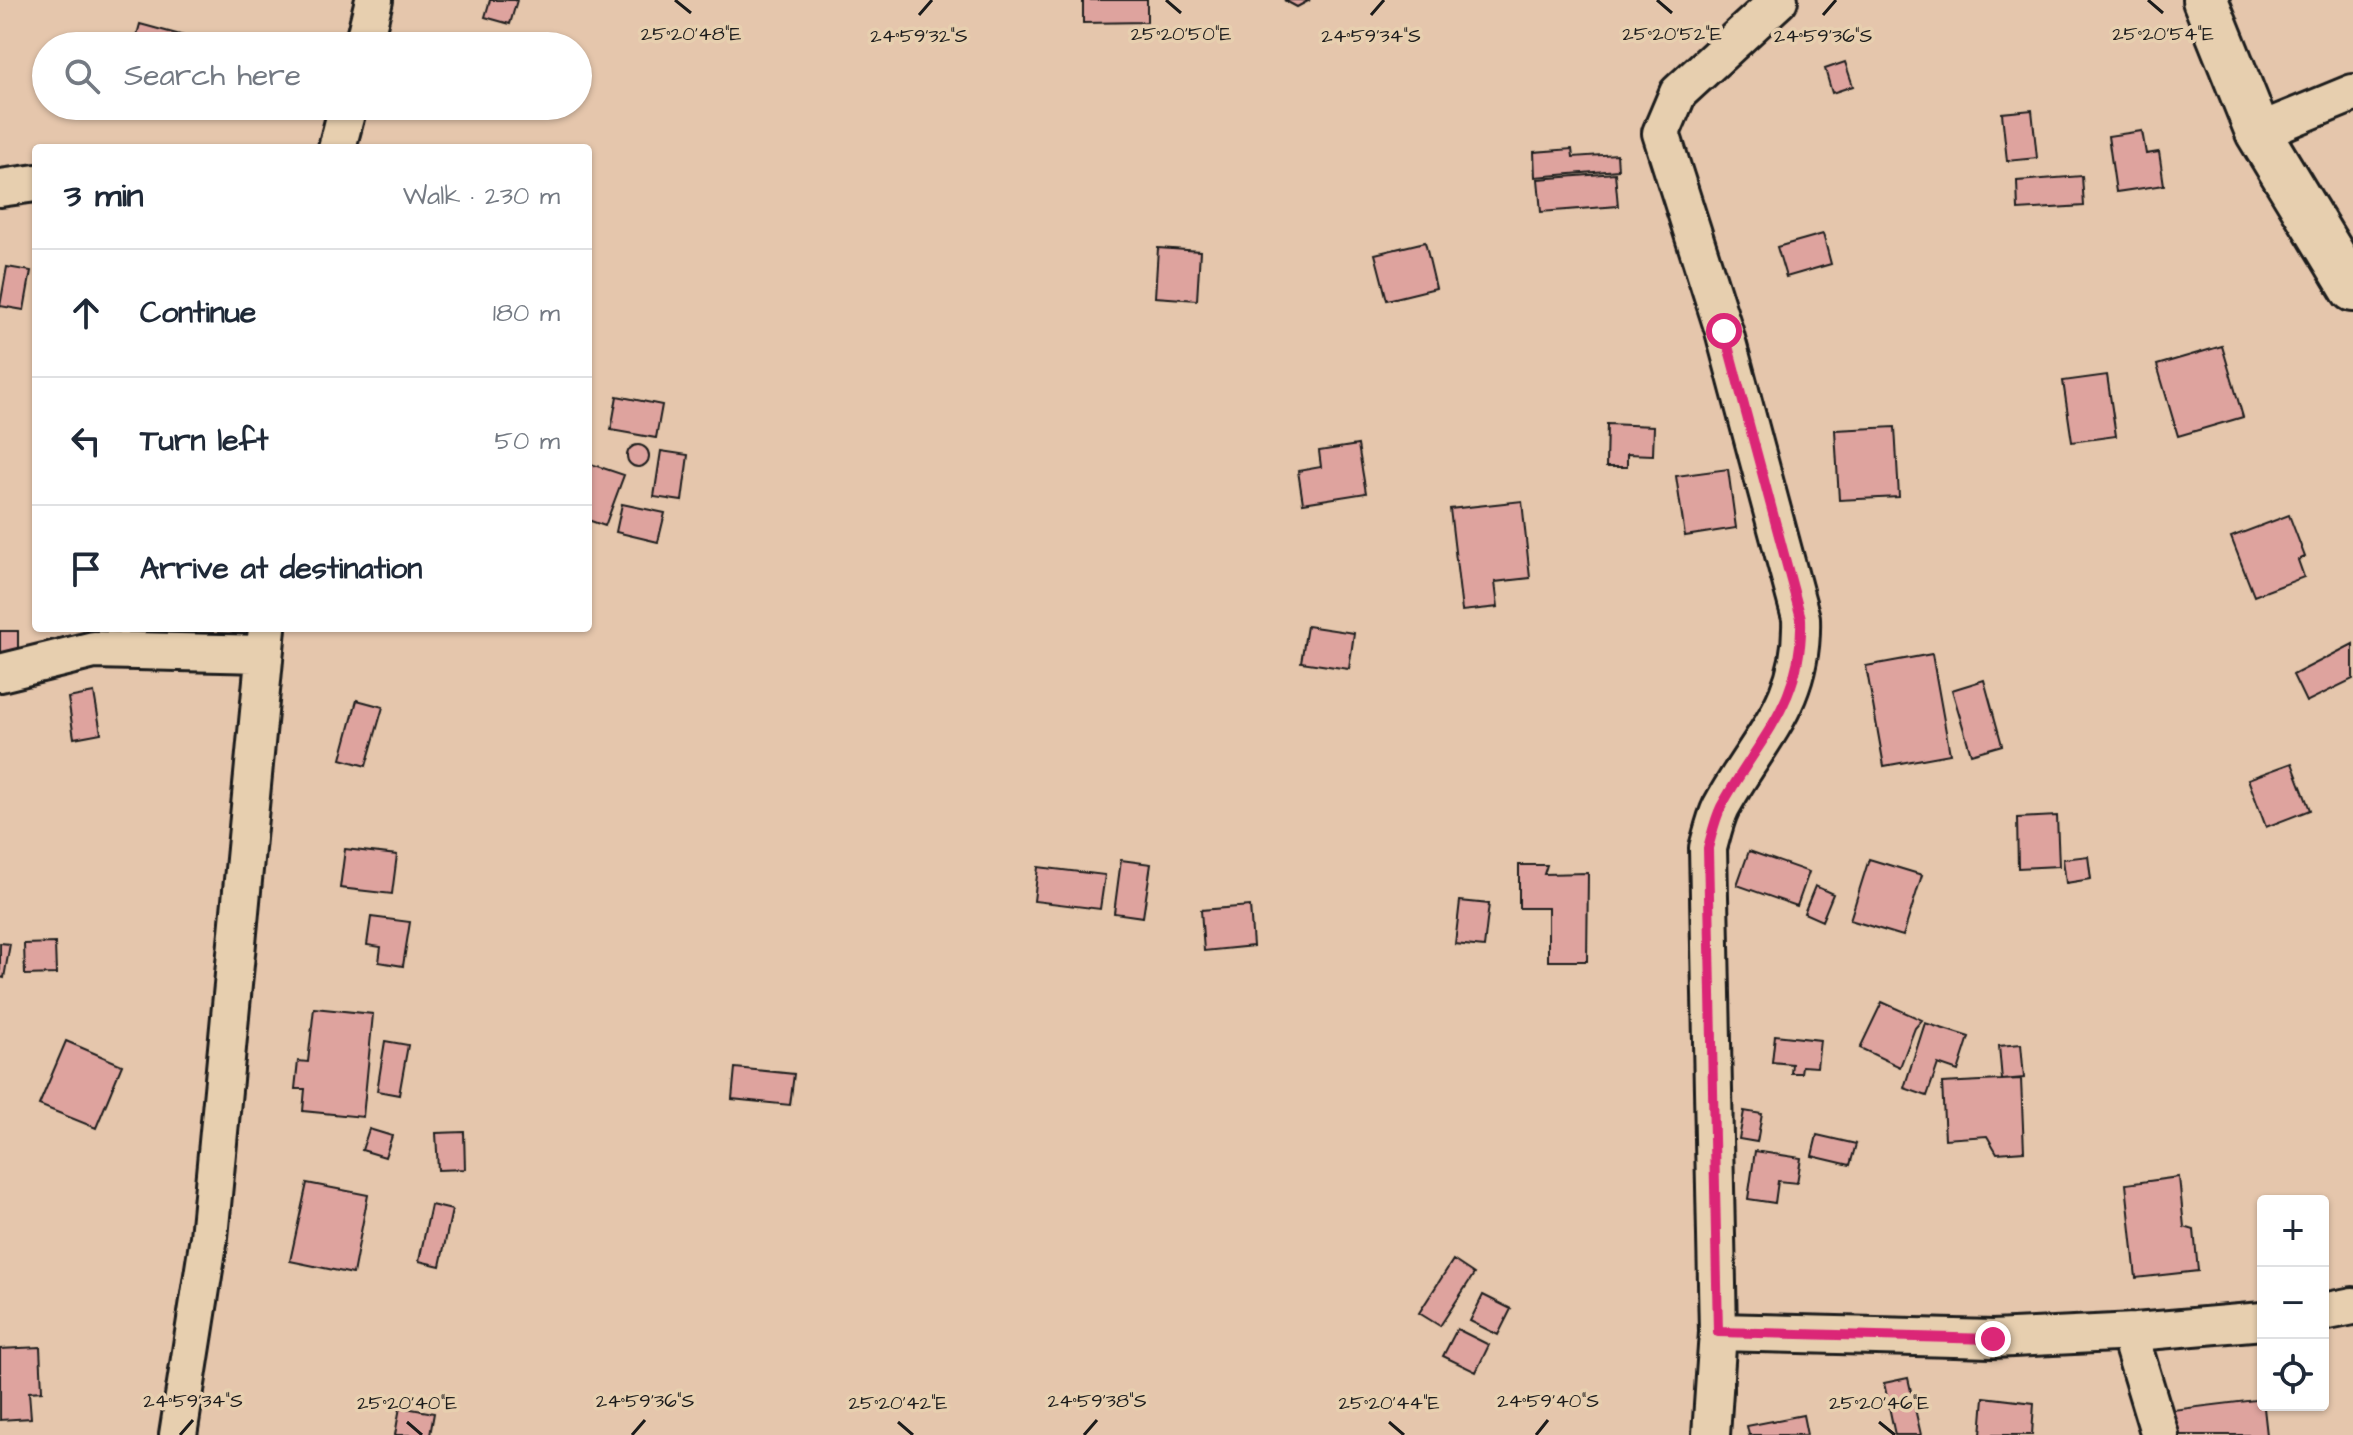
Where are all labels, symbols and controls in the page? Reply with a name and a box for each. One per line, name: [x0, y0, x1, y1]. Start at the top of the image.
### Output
text: 25°20'48"E: [641, 20, 741, 48]
text: 25°20'50"E: [1131, 20, 1231, 48]
text: 25°20'52"E: [1622, 20, 1722, 48]
text: 25°20'54"E: [2112, 20, 2214, 48]
text: 24°59'32"S: [870, 22, 968, 50]
text: 24°59'34"S: [1321, 22, 1421, 50]
text: 24°59'36"S: [1774, 22, 1872, 50]
search box: [32, 32, 592, 120]
icon: search: [60, 54, 104, 98]
text: Search here: [124, 55, 301, 97]
text: 3 min: [64, 172, 144, 220]
text: Walk · 230 m: [403, 178, 560, 214]
icon: ahead: [64, 291, 108, 335]
text: Continue: [140, 292, 256, 334]
text: 180 m: [493, 295, 560, 331]
route start: [1706, 313, 1742, 349]
icon: left: [64, 419, 108, 463]
text: Turn left: [140, 420, 268, 462]
text: 50 m: [495, 423, 560, 459]
icon: arrive: [64, 547, 108, 591]
text: Arrive at destination: [140, 548, 422, 590]
map controls: [2257, 1195, 2329, 1411]
button: +: [2257, 1195, 2329, 1267]
button: −: [2257, 1267, 2329, 1339]
route end: [1975, 1321, 2011, 1357]
button: locate: [2257, 1339, 2329, 1411]
text: 24°59'34"S: [143, 1387, 243, 1415]
text: 24°59'36"S: [596, 1387, 694, 1415]
text: 24°59'38"S: [1048, 1387, 1147, 1415]
text: 24°59'40"S: [1497, 1387, 1599, 1415]
text: 25°20'40"E: [357, 1389, 457, 1417]
text: 25°20'42"E: [849, 1389, 948, 1417]
text: 25°20'44"E: [1338, 1389, 1440, 1417]
text: 25°20'46"E: [1829, 1389, 1929, 1417]

